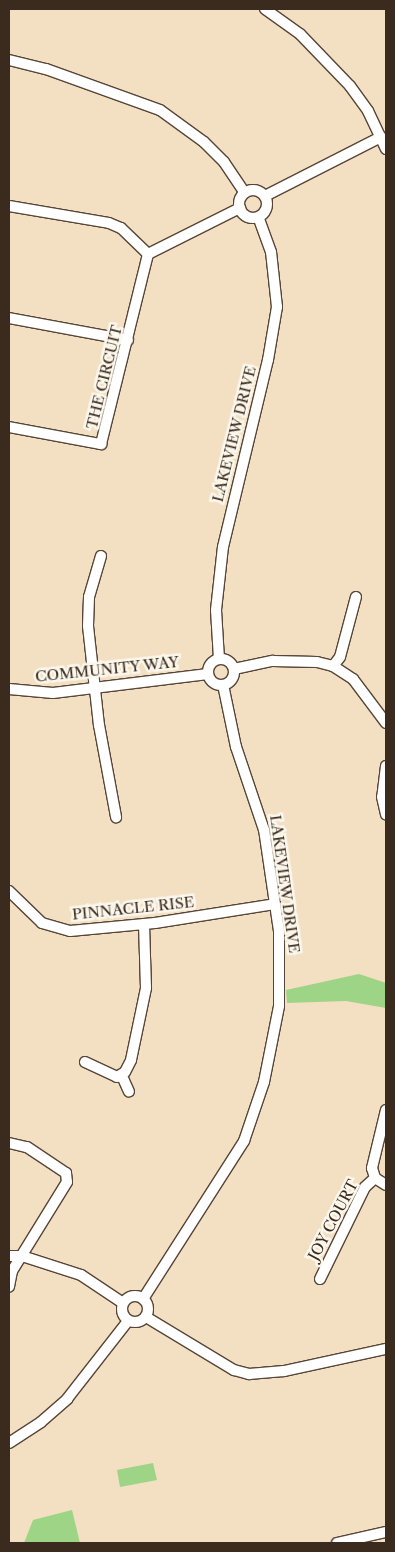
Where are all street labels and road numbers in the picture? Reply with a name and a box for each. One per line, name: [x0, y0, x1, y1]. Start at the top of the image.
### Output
street label: THE CIRCUIT: [82, 323, 126, 431]
street label: LAKEVIEW DRIVE: [208, 364, 260, 504]
street label: COMMUNITY WAY: [34, 652, 180, 686]
street label: LAKEVIEW DRIVE: [266, 813, 304, 955]
street label: PINNACLE RISE: [71, 893, 195, 923]
street label: JOY COURT: [304, 1176, 362, 1264]

